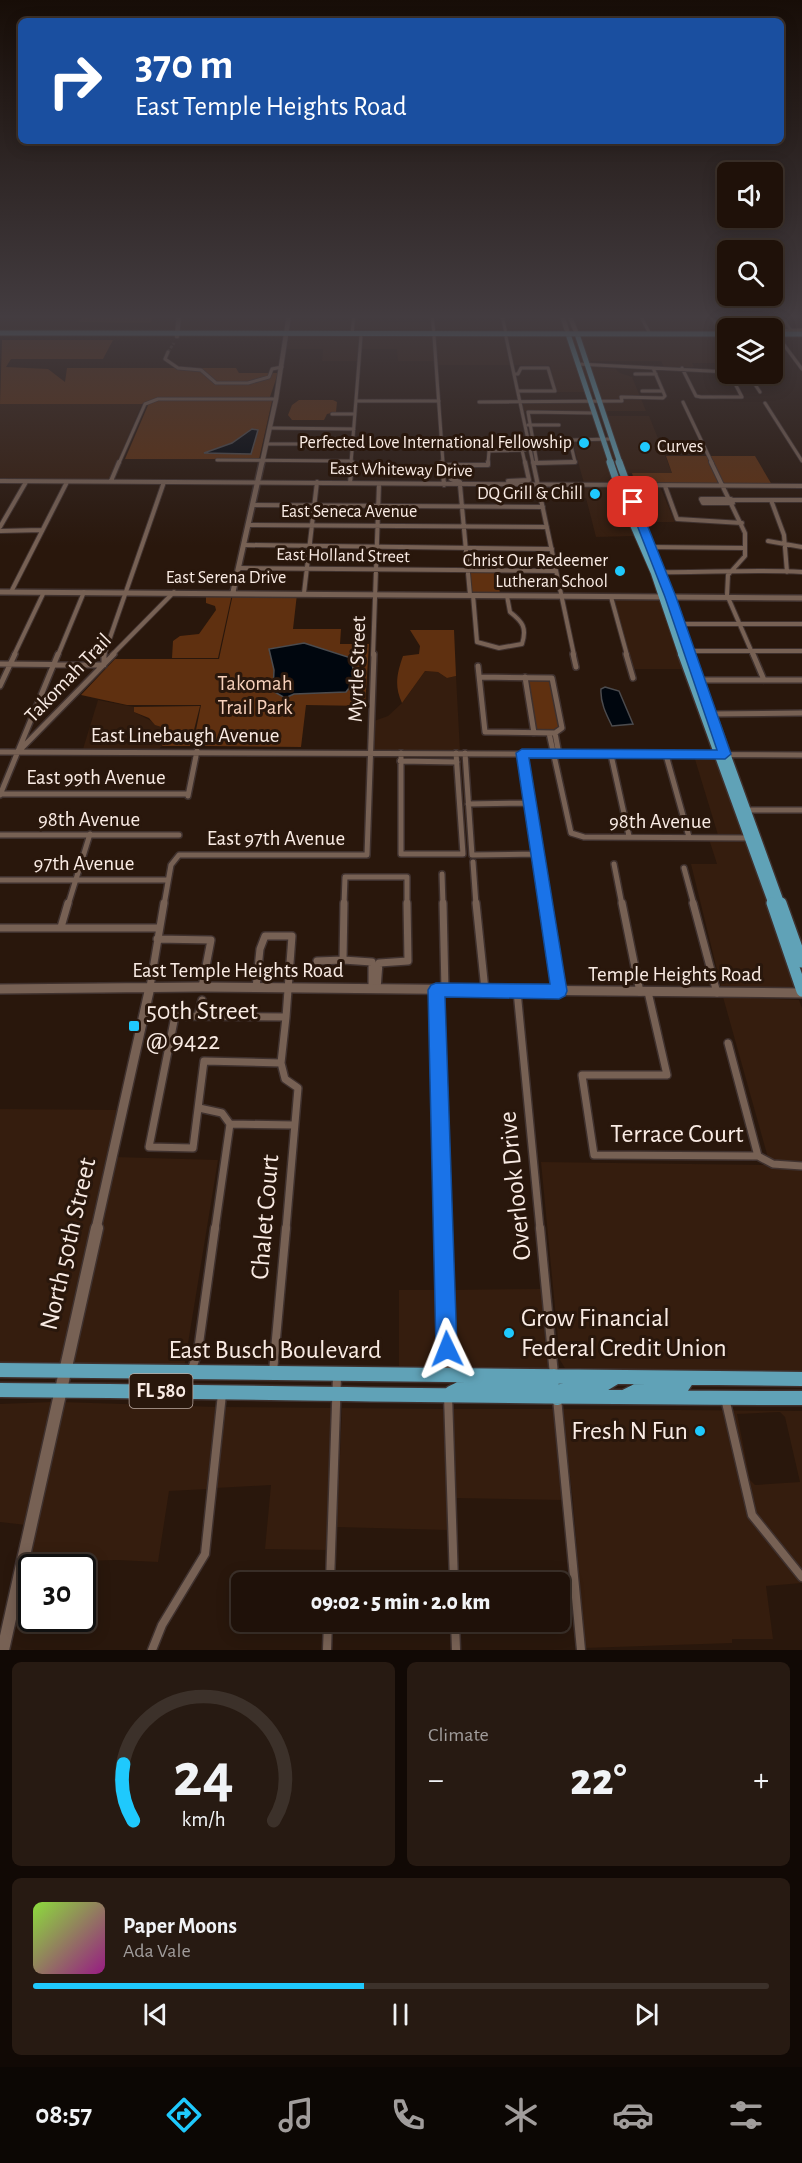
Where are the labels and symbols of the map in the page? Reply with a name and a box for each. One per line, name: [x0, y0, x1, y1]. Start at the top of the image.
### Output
place label: Perfected Love International Fellowship: [299, 434, 572, 452]
marker: Perfected Love International Fellowship: [577, 436, 591, 450]
place label: Curves: [657, 438, 703, 456]
marker: Curves: [638, 440, 652, 454]
street label: East Whiteway Drive: [329, 460, 473, 480]
pin: [607, 476, 658, 527]
place label: DQ Grill & Chill: [477, 485, 583, 503]
marker: DQ Grill & Chill: [588, 487, 602, 501]
street label: East Seneca Avenue: [281, 503, 417, 521]
street label: East Holland Street: [276, 546, 410, 566]
place label: Christ Our Redeemer Lutheran School: [463, 552, 608, 591]
marker: Christ Our Redeemer Lutheran School: [613, 564, 627, 578]
street label: East Serena Drive: [166, 569, 286, 587]
street label: Myrtle Street: [345, 615, 369, 723]
street label: Takomah Trail: [21, 630, 115, 726]
park label: Takomah Trail Park: [217, 673, 293, 718]
street label: East Linebaugh Avenue: [91, 725, 279, 746]
street label: East 99th Avenue: [26, 767, 166, 788]
street label: 98th Avenue: [38, 809, 140, 830]
street label: 98th Avenue: [609, 811, 711, 832]
street label: East 97th Avenue: [207, 828, 345, 849]
street label: 97th Avenue: [34, 853, 134, 874]
street label: East Temple Heights Road: [132, 960, 344, 981]
street label: Temple Heights Road: [588, 964, 762, 985]
place label: 50th Street @ 9422: [146, 998, 258, 1054]
marker: 50th Street @ 9422: [127, 1019, 141, 1033]
street label: Overlook Drive: [494, 1110, 536, 1262]
street label: Terrace Court: [610, 1121, 744, 1147]
street label: Chalet Court: [247, 1153, 283, 1281]
street label: North 50th Street: [36, 1155, 100, 1333]
place label: Grow Financial Federal Credit Union: [521, 1305, 727, 1361]
position arrow: [415, 1317, 479, 1381]
marker: Grow Financial Federal Credit Union: [502, 1326, 516, 1340]
street label: East Busch Boulevard: [168, 1337, 382, 1363]
road number: FL 580: [130, 1374, 192, 1408]
place label: Fresh N Fun: [571, 1418, 688, 1444]
marker: Fresh N Fun: [693, 1424, 707, 1438]
speed limit sign: 30: [18, 1554, 96, 1632]

